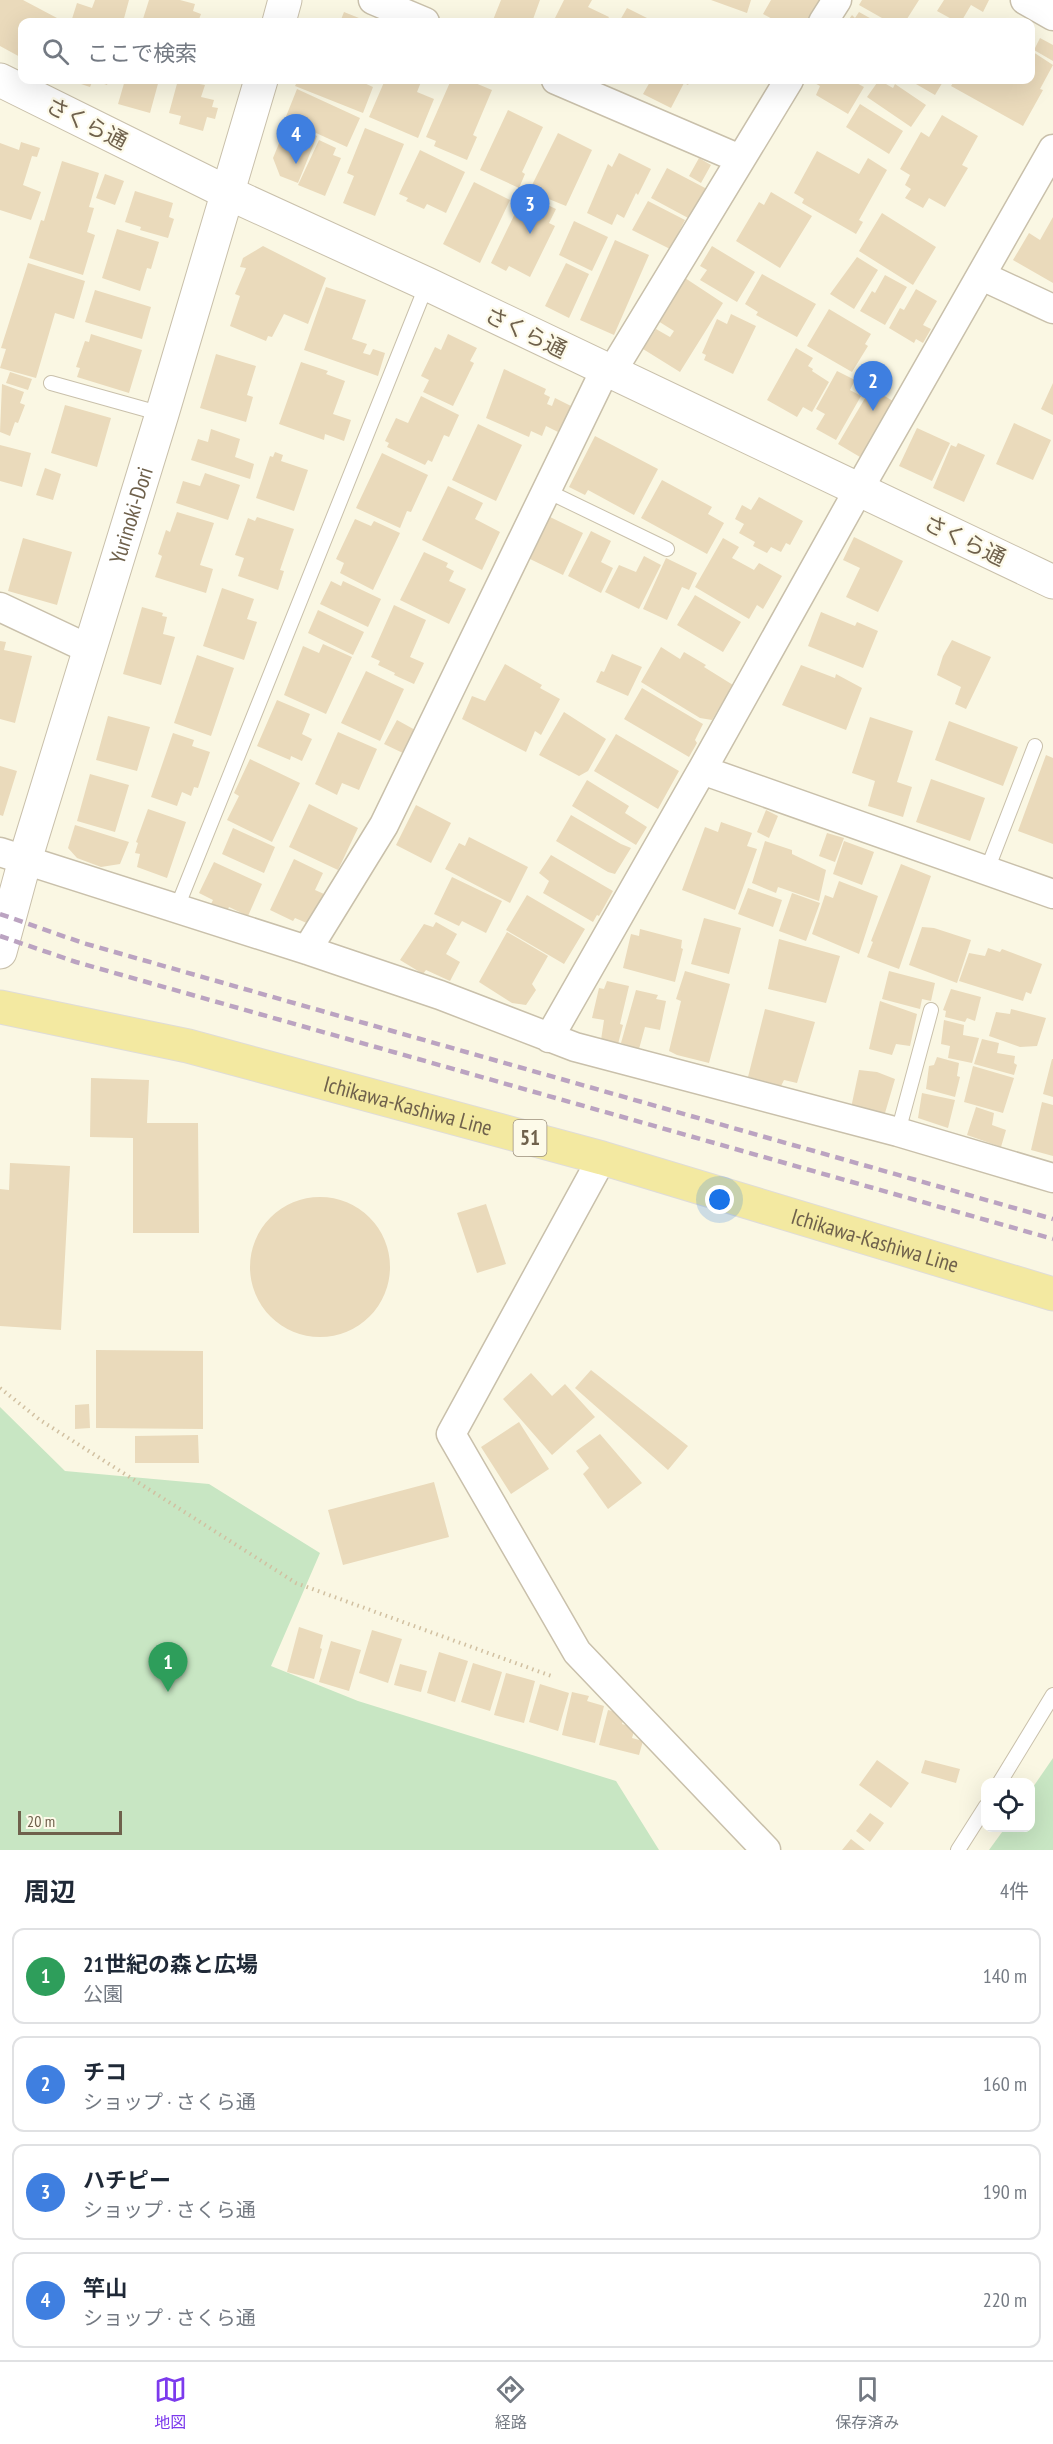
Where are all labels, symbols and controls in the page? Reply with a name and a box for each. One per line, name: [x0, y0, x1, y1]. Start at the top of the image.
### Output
search box: [18, 18, 1035, 84]
icon: search: [39, 35, 72, 68]
text: ここで検索: [87, 39, 197, 67]
street label: さくら通: [41, 91, 133, 155]
pin: 4: [276, 114, 316, 164]
pin: 3: [510, 184, 550, 234]
street label: さくら通: [480, 300, 572, 364]
pin: 2: [854, 362, 892, 411]
street label: Yurinoki-Dori: [103, 463, 159, 567]
street label: さくら通: [919, 508, 1011, 572]
street label: Ichikawa-Kashiwa Line: [321, 1069, 495, 1142]
road number: 51: [514, 1120, 546, 1156]
your location: [705, 1185, 734, 1214]
street label: Ichikawa-Kashiwa Line: [788, 1202, 962, 1279]
pin: 1: [148, 1642, 188, 1692]
map controls: [981, 1778, 1035, 1832]
button: locate: [981, 1778, 1035, 1832]
scale bar: [18, 1808, 122, 1836]
text: 20 m: [27, 1811, 55, 1831]
text: 周辺: [24, 1875, 76, 1908]
text: 4件: [1000, 1878, 1029, 1904]
text: 21世紀の森と広場: [83, 1950, 258, 1978]
text: 1: [41, 1963, 50, 1989]
text: 140 m: [983, 1963, 1027, 1989]
text: 公園: [83, 1981, 123, 2007]
text: チコ: [83, 2058, 127, 2086]
text: 2: [41, 2071, 50, 2097]
text: 160 m: [983, 2071, 1027, 2097]
text: ショップ · さくら通: [83, 2089, 256, 2115]
text: ハチピー: [83, 2166, 171, 2194]
text: 3: [41, 2179, 50, 2205]
text: 190 m: [983, 2179, 1027, 2205]
text: ショップ · さくら通: [83, 2197, 256, 2223]
text: 竿山: [83, 2274, 127, 2302]
text: 4: [41, 2287, 50, 2313]
text: 220 m: [983, 2287, 1027, 2313]
text: ショップ · さくら通: [83, 2305, 256, 2331]
tab: 地図: [154, 2373, 187, 2433]
tab: 経路: [494, 2373, 527, 2433]
tab: 保存済み: [835, 2373, 899, 2433]

